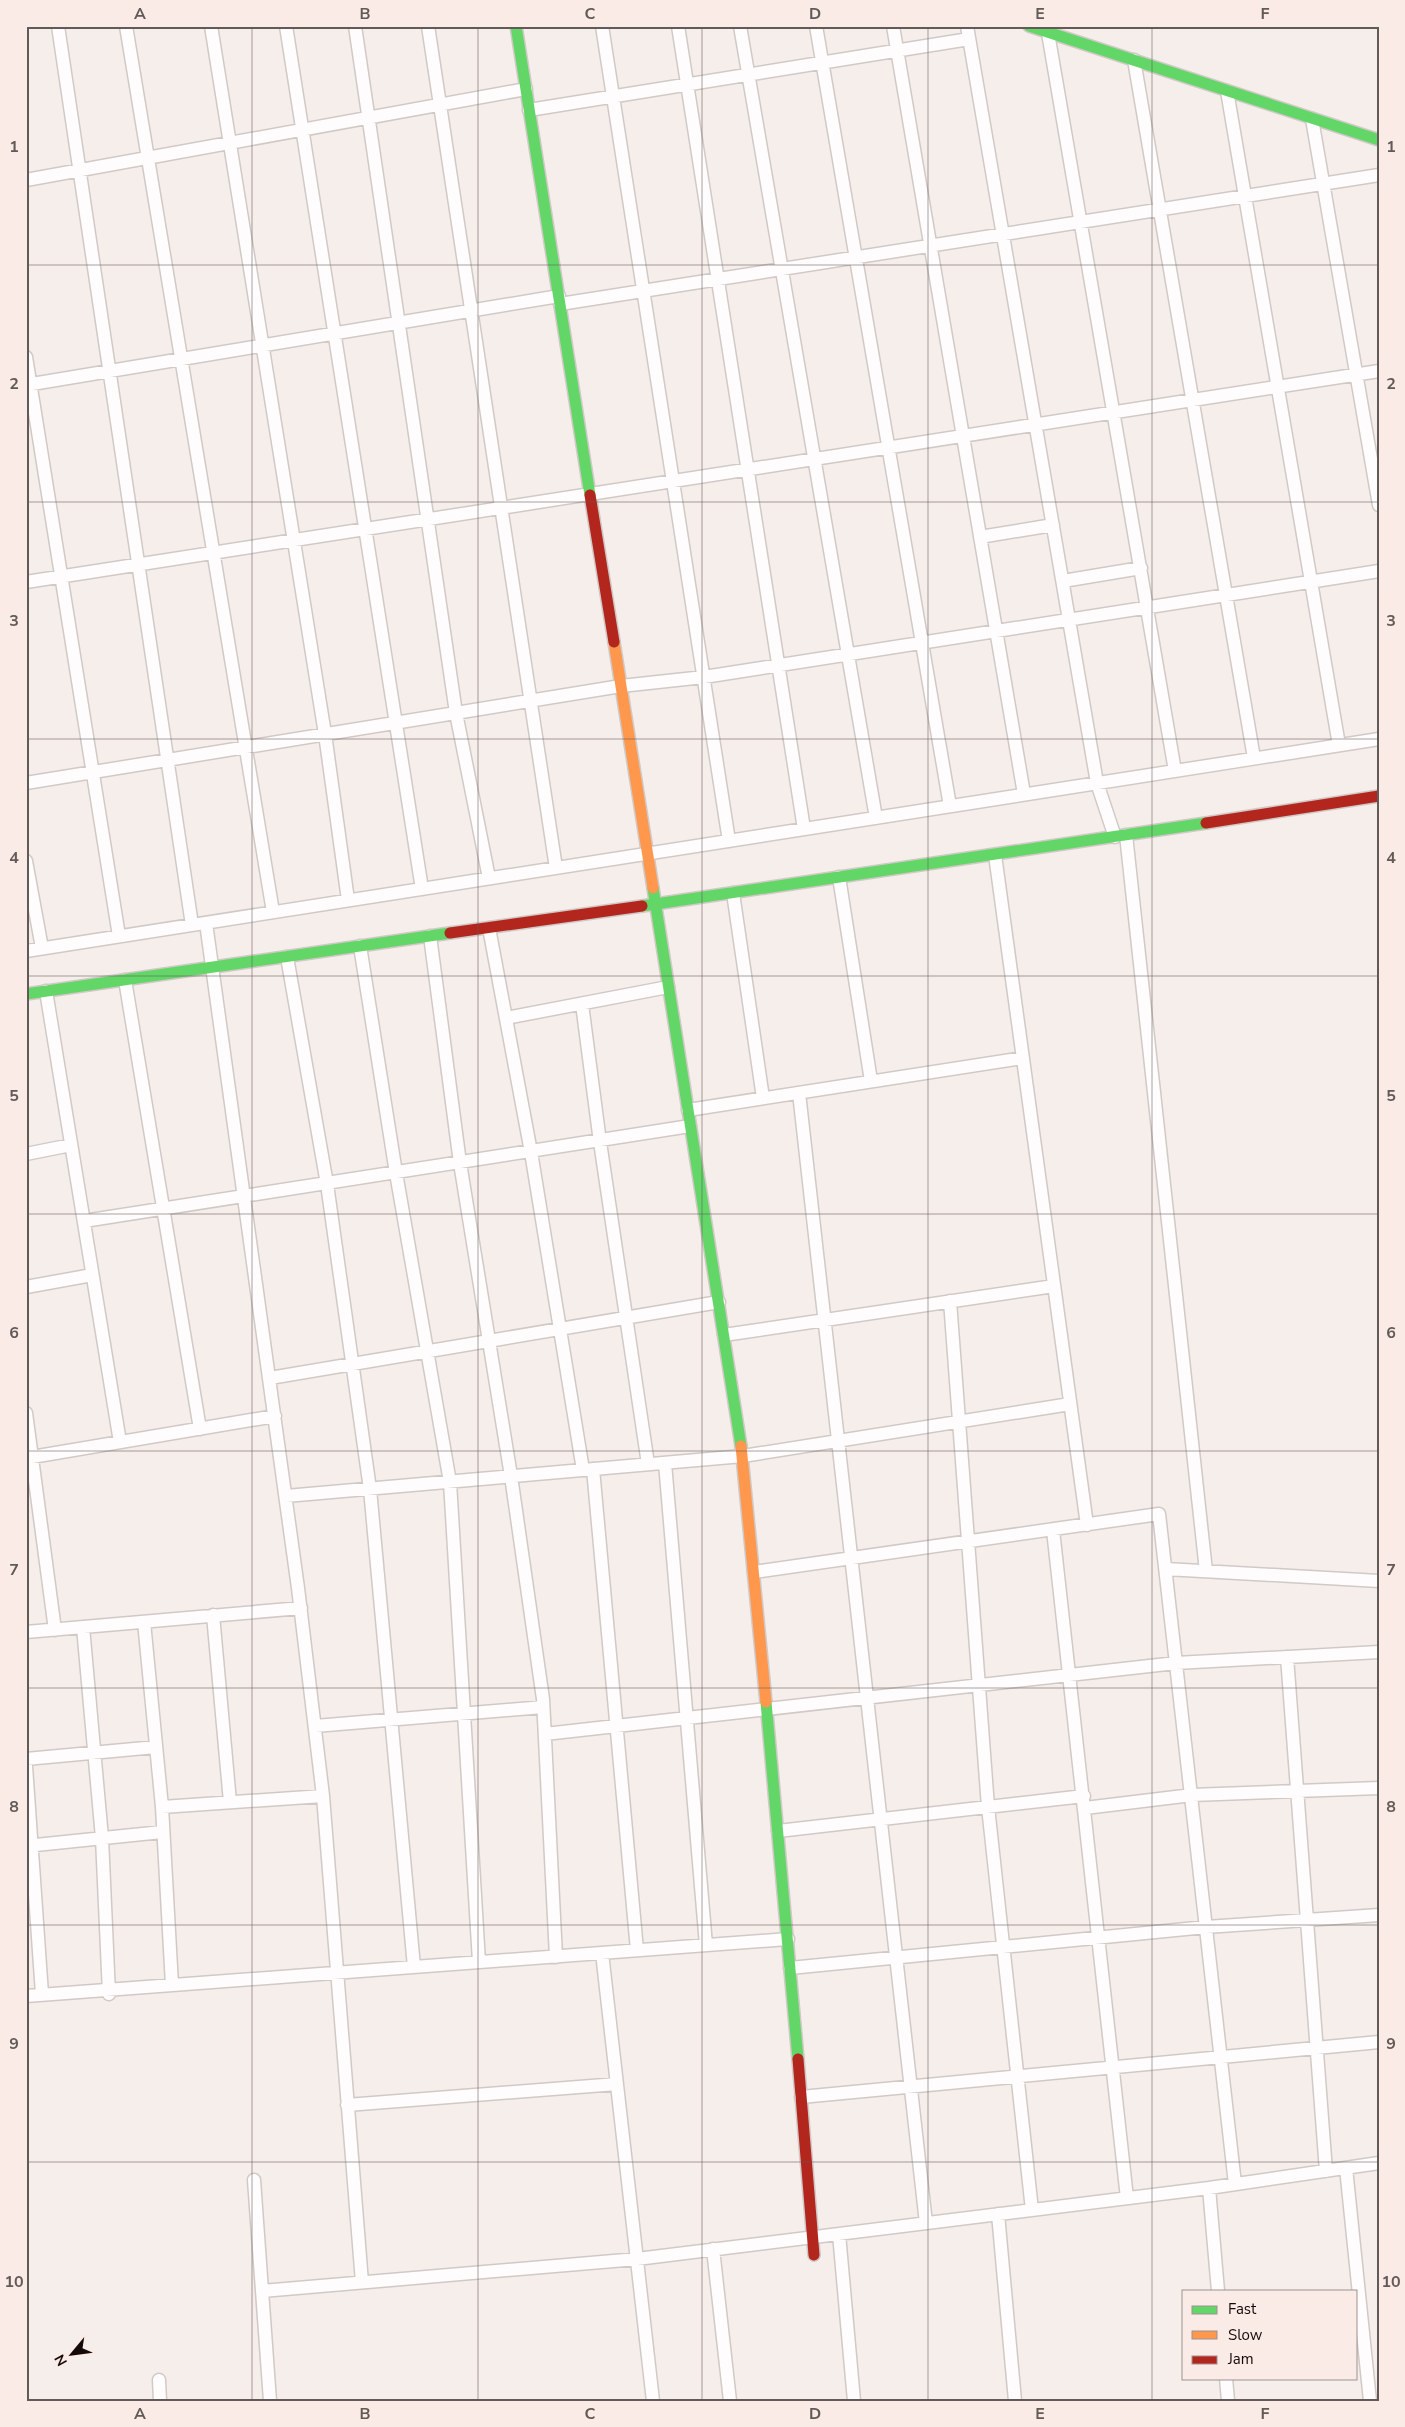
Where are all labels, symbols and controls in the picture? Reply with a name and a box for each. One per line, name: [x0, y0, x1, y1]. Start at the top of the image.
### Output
text: A: [134, 3, 146, 25]
text: B: [359, 3, 371, 25]
text: C: [585, 3, 596, 25]
text: D: [809, 3, 821, 25]
text: E: [1035, 3, 1045, 25]
text: F: [1261, 3, 1270, 25]
text: 1: [9, 136, 19, 158]
text: 1: [1386, 136, 1396, 158]
text: 2: [9, 373, 19, 395]
text: 2: [1386, 373, 1396, 395]
text: 3: [9, 610, 19, 632]
text: 3: [1386, 610, 1396, 632]
text: 4: [9, 847, 19, 869]
text: 4: [1386, 847, 1396, 869]
text: 5: [9, 1085, 19, 1107]
text: 5: [1386, 1085, 1396, 1107]
text: 6: [9, 1322, 19, 1344]
text: 6: [1386, 1322, 1396, 1344]
text: 7: [9, 1559, 19, 1581]
text: 7: [1386, 1559, 1396, 1581]
text: 8: [9, 1796, 19, 1818]
text: 8: [1386, 1796, 1396, 1818]
text: 9: [9, 2033, 19, 2055]
text: 9: [1386, 2033, 1396, 2055]
text: 10: [4, 2271, 24, 2293]
text: 10: [1381, 2271, 1401, 2293]
legend: [1182, 2290, 1358, 2380]
text: Fast: [1228, 2299, 1257, 2319]
text: Slow: [1228, 2325, 1263, 2345]
north arrow: [48, 2330, 98, 2380]
text: Jam: [1227, 2349, 1254, 2369]
text: N: [50, 2351, 72, 2369]
text: A: [134, 2403, 146, 2425]
text: B: [359, 2403, 371, 2425]
text: C: [585, 2403, 596, 2425]
text: D: [809, 2403, 821, 2425]
text: E: [1035, 2403, 1045, 2425]
text: F: [1261, 2403, 1270, 2425]

